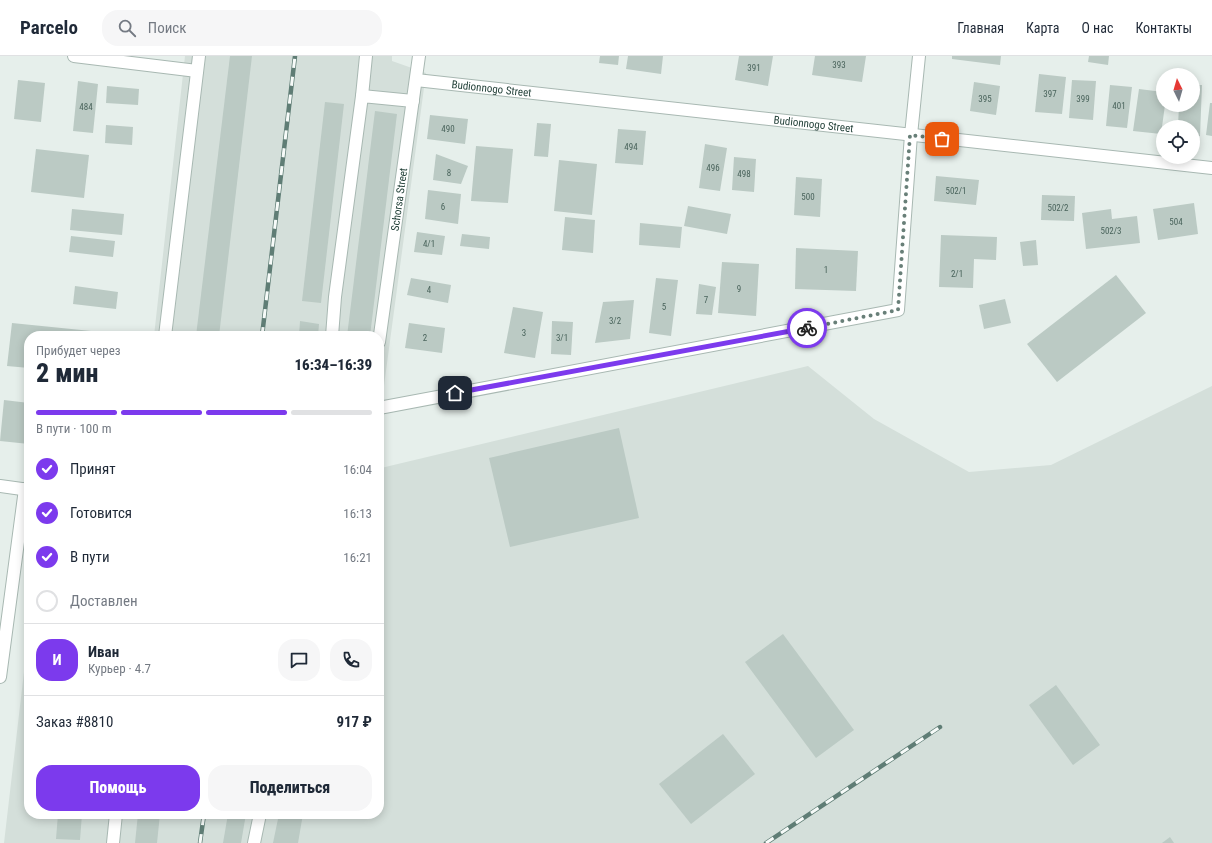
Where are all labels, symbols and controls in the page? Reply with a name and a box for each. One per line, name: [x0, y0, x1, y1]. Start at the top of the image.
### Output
search box: [102, 10, 382, 46]
text: Parcelo: [20, 16, 78, 39]
icon: search: [116, 17, 138, 39]
text: Поиск: [148, 19, 186, 37]
text: Главная: [957, 20, 1004, 36]
text: Карта: [1026, 20, 1059, 36]
text: О нас: [1081, 20, 1113, 36]
text: Контакты: [1135, 20, 1192, 36]
house number: 393: [832, 60, 846, 70]
house number: 391: [747, 63, 761, 73]
north arrow: [1156, 68, 1200, 112]
map controls: [1156, 68, 1200, 164]
street label: Budionnogo Street: [451, 77, 532, 99]
house number: 397: [1043, 89, 1057, 99]
house number: 395: [978, 94, 992, 104]
house number: 399: [1076, 94, 1090, 104]
house number: 401: [1112, 101, 1126, 111]
house number: 484: [79, 102, 93, 112]
street label: Budionnogo Street: [773, 113, 854, 135]
button: locate: [1156, 120, 1200, 164]
pin: [925, 122, 959, 156]
house number: 490: [441, 124, 455, 134]
icon: bag: [931, 128, 953, 150]
house number: 494: [624, 142, 638, 152]
house number: 496: [706, 163, 720, 173]
street label: Schorsa Street: [388, 167, 410, 232]
house number: 8: [447, 168, 451, 178]
house number: 498: [737, 169, 751, 179]
house number: 502/1: [945, 186, 967, 196]
house number: 500: [801, 192, 815, 202]
house number: 6: [441, 202, 445, 212]
house number: 502/2: [1047, 203, 1069, 213]
house number: 504: [1169, 217, 1183, 227]
house number: 502/3: [1100, 226, 1122, 236]
house number: 4/1: [423, 239, 435, 249]
house number: 1: [824, 265, 828, 275]
house number: 2/1: [951, 269, 963, 279]
house number: 9: [737, 284, 741, 294]
house number: 4: [427, 285, 432, 295]
house number: 7: [704, 295, 709, 305]
house number: 5: [662, 302, 667, 312]
courier: [787, 308, 827, 348]
house number: 3/2: [609, 316, 622, 326]
icon: bike: [796, 317, 818, 339]
house number: 3: [522, 328, 526, 338]
house number: 2: [423, 333, 428, 343]
house number: 3/1: [556, 333, 568, 343]
text: Прибудет через: [36, 343, 121, 358]
text: 16:34–16:39: [294, 356, 372, 374]
text: 2 мин: [36, 358, 98, 388]
pin: [438, 376, 472, 410]
icon: home: [444, 382, 466, 404]
text: В пути · 100 m: [36, 421, 111, 436]
icon: check: [36, 458, 58, 480]
text: Принят: [70, 460, 116, 478]
text: 16:04: [343, 462, 372, 477]
icon: check: [36, 502, 58, 524]
text: Готовится: [70, 504, 132, 522]
text: 16:13: [343, 506, 372, 521]
icon: check: [36, 546, 58, 568]
text: В пути: [70, 548, 110, 566]
text: 16:21: [343, 550, 372, 565]
text: Доставлен: [70, 592, 138, 610]
button: chat: [278, 639, 320, 681]
button: phone: [330, 639, 372, 681]
text: Иван: [88, 643, 119, 661]
text: И: [52, 651, 62, 669]
text: Курьер · 4.7: [88, 661, 151, 676]
text: Заказ #8810: [36, 713, 113, 731]
text: 917 ₽: [336, 713, 372, 731]
button: Помощь: [36, 765, 200, 811]
button: Поделиться: [208, 765, 372, 811]

